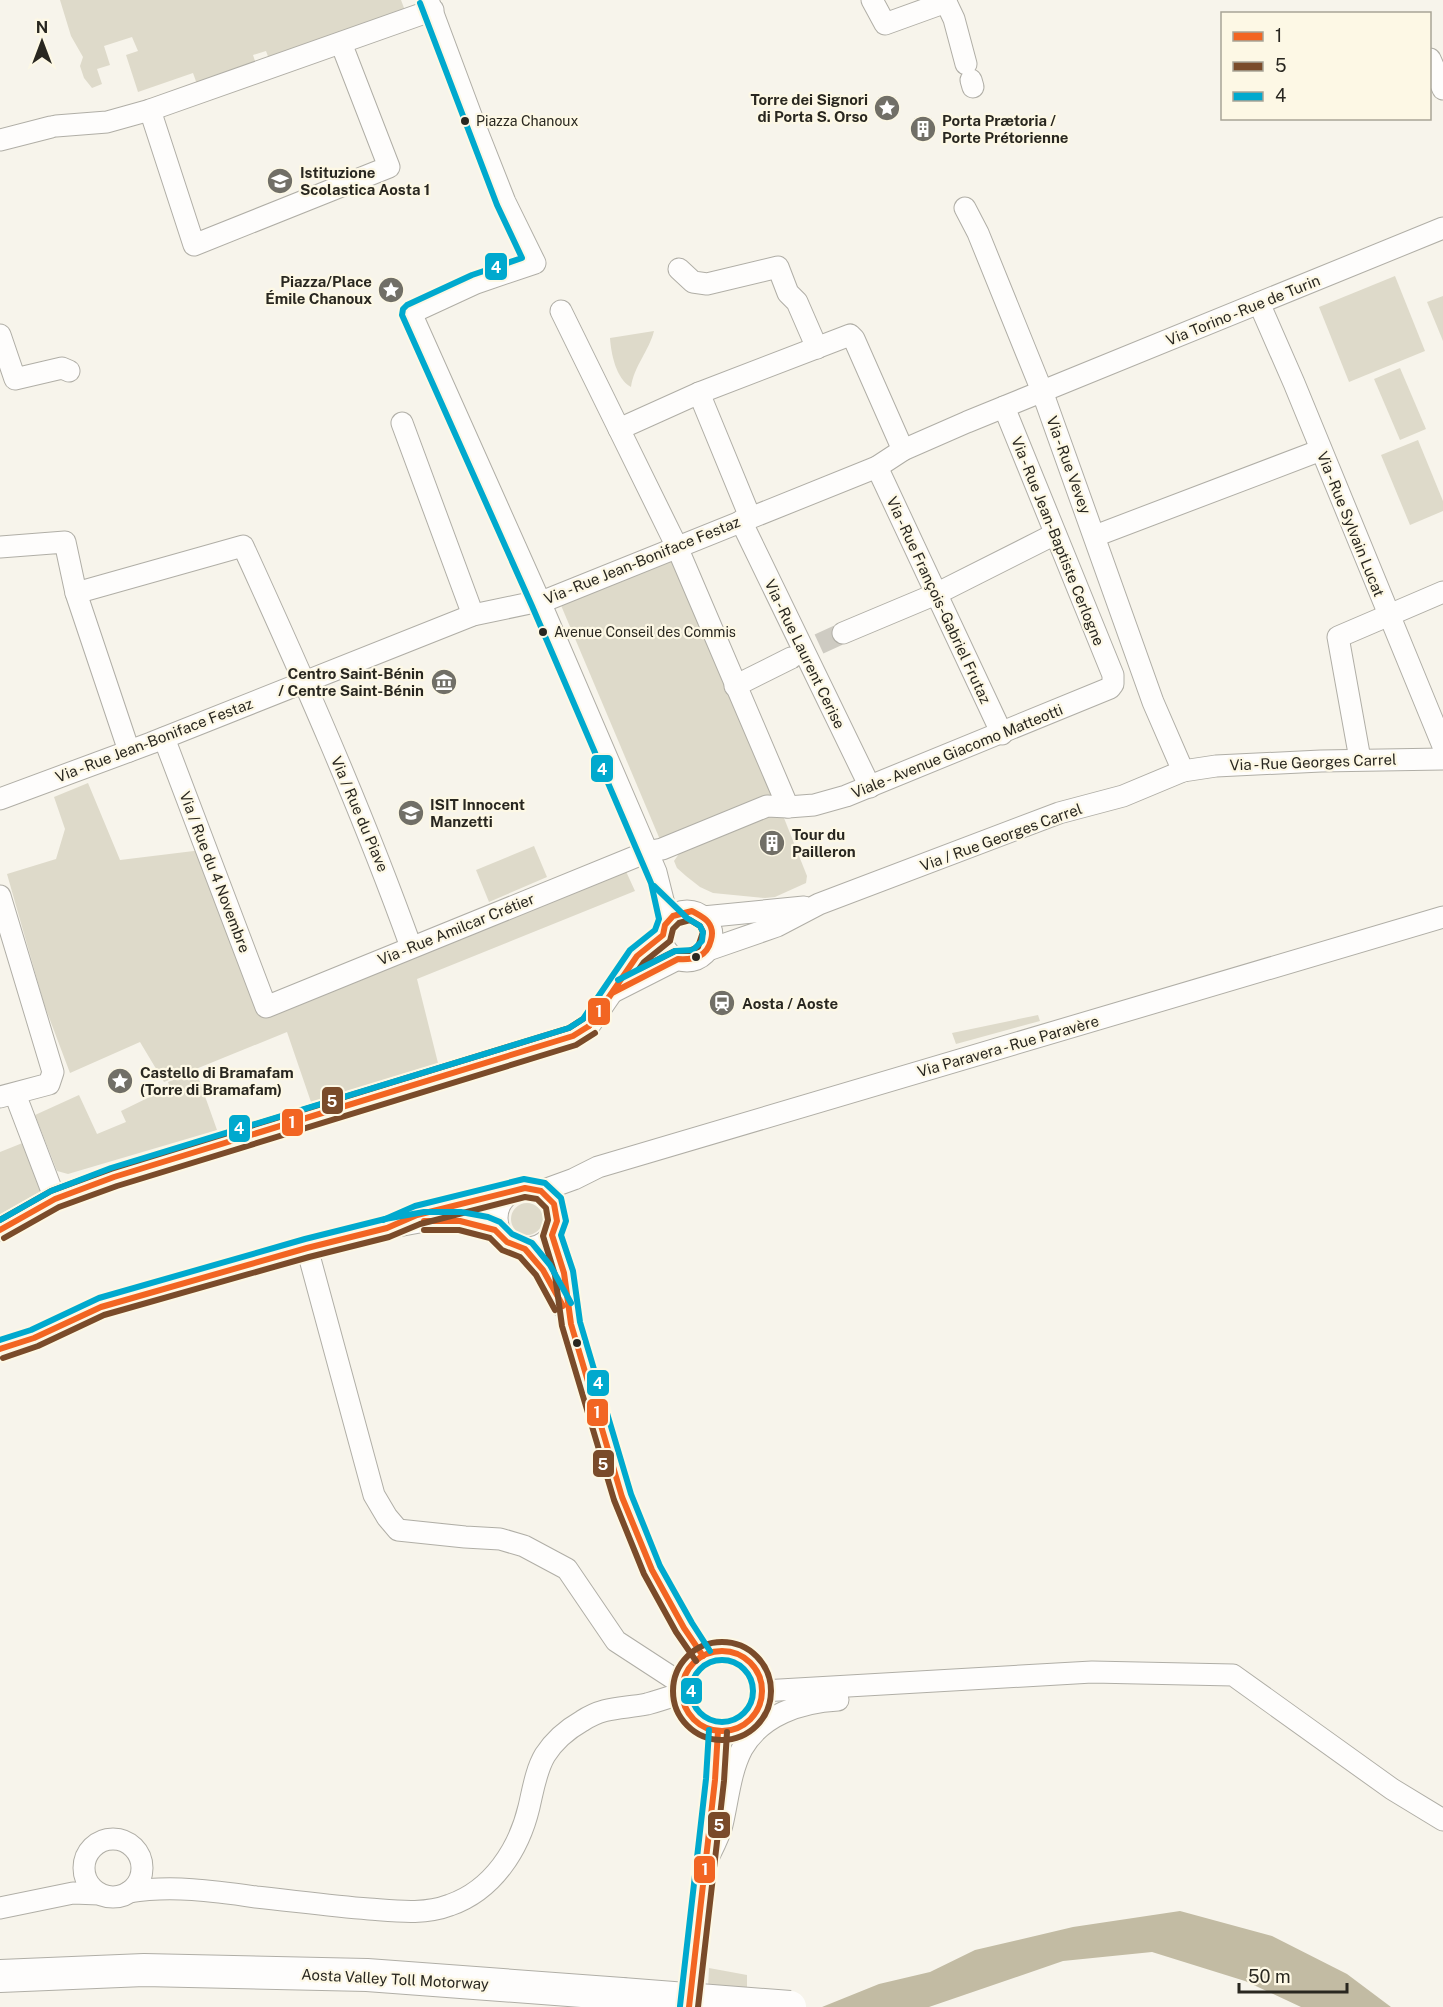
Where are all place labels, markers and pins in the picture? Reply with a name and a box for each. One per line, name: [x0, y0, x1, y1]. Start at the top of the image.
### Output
place label: Torre dei Signori di Porta S. Orso: [750, 91, 868, 125]
place icon: Torre dei Signori di Porta S. Orso: [872, 93, 902, 123]
place label: Porta Prætoria / Porte Prétorienne: [942, 112, 1069, 146]
place label: Piazza Chanoux: [476, 113, 578, 129]
building icon: Porta Prætoria / Porte Prétorienne: [908, 114, 938, 144]
marker: Piazza Chanoux: [459, 115, 471, 127]
place label: Istituzione Scolastica Aosta 1: [300, 164, 430, 198]
school or university icon: Istituzione Scolastica Aosta 1: [265, 166, 295, 196]
place label: Piazza/Place Émile Chanoux: [265, 273, 372, 307]
place icon: Piazza/Place Émile Chanoux: [376, 275, 406, 305]
place label: Avenue Conseil des Commis: [554, 624, 736, 640]
marker: Avenue Conseil des Commis: [537, 626, 549, 638]
place label: Centro Saint-Bénin / Centre Saint-Bénin: [278, 665, 424, 699]
museum icon: Centro Saint-Bénin / Centre Saint-Bénin: [429, 667, 459, 697]
place label: ISIT Innocent Manzetti: [430, 796, 525, 830]
school or university icon: ISIT Innocent Manzetti: [396, 798, 426, 828]
place label: Tour du Pailleron: [792, 826, 856, 860]
building icon: Tour du Pailleron: [757, 828, 787, 858]
unlabelled marker: [690, 951, 702, 963]
station icon: Aosta / Aoste: [707, 988, 737, 1018]
place label: Aosta / Aoste: [742, 995, 838, 1012]
place label: Castello di Bramafam (Torre di Bramafam): [140, 1064, 294, 1098]
place icon: Castello di Bramafam (Torre di Bramafam): [105, 1066, 135, 1096]
unlabelled marker: [571, 1337, 583, 1349]

